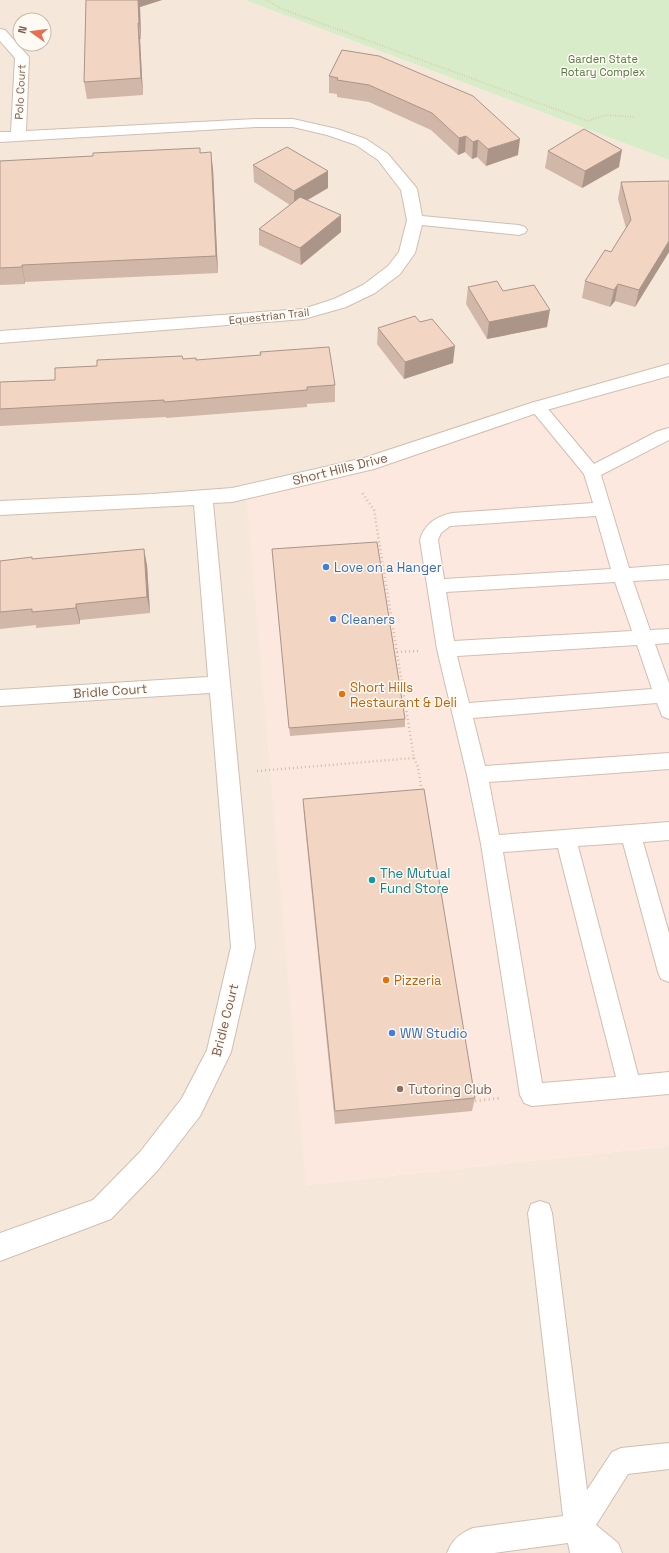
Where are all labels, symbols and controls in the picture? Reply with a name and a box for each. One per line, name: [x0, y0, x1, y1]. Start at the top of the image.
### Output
north arrow: [12, 12, 52, 52]
text: N: [15, 24, 30, 35]
park label: Garden State Rotary Complex: [561, 52, 646, 79]
street label: Polo Court: [12, 64, 28, 120]
street label: Equestrian Trail: [228, 305, 310, 327]
street label: Short Hills Drive: [291, 449, 389, 489]
place label: Love on a Hanger: [334, 559, 442, 576]
marker: Love on a Hanger: [321, 562, 331, 572]
place label: Cleaners: [341, 611, 395, 628]
marker: Cleaners: [328, 614, 338, 624]
place label: Short Hills Restaurant & Deli: [350, 679, 457, 711]
street label: Bridle Court: [72, 680, 148, 702]
marker: Short Hills Restaurant & Deli: [337, 689, 347, 699]
place label: The Mutual Fund Store: [380, 865, 450, 897]
marker: The Mutual Fund Store: [367, 875, 377, 885]
place label: Pizzeria: [394, 972, 442, 989]
marker: Pizzeria: [381, 975, 391, 985]
street label: Bridle Court: [208, 982, 242, 1058]
place label: WW Studio: [400, 1025, 467, 1042]
marker: WW Studio: [387, 1028, 397, 1038]
place label: Tutoring Club: [408, 1081, 492, 1098]
marker: Tutoring Club: [395, 1084, 405, 1094]

